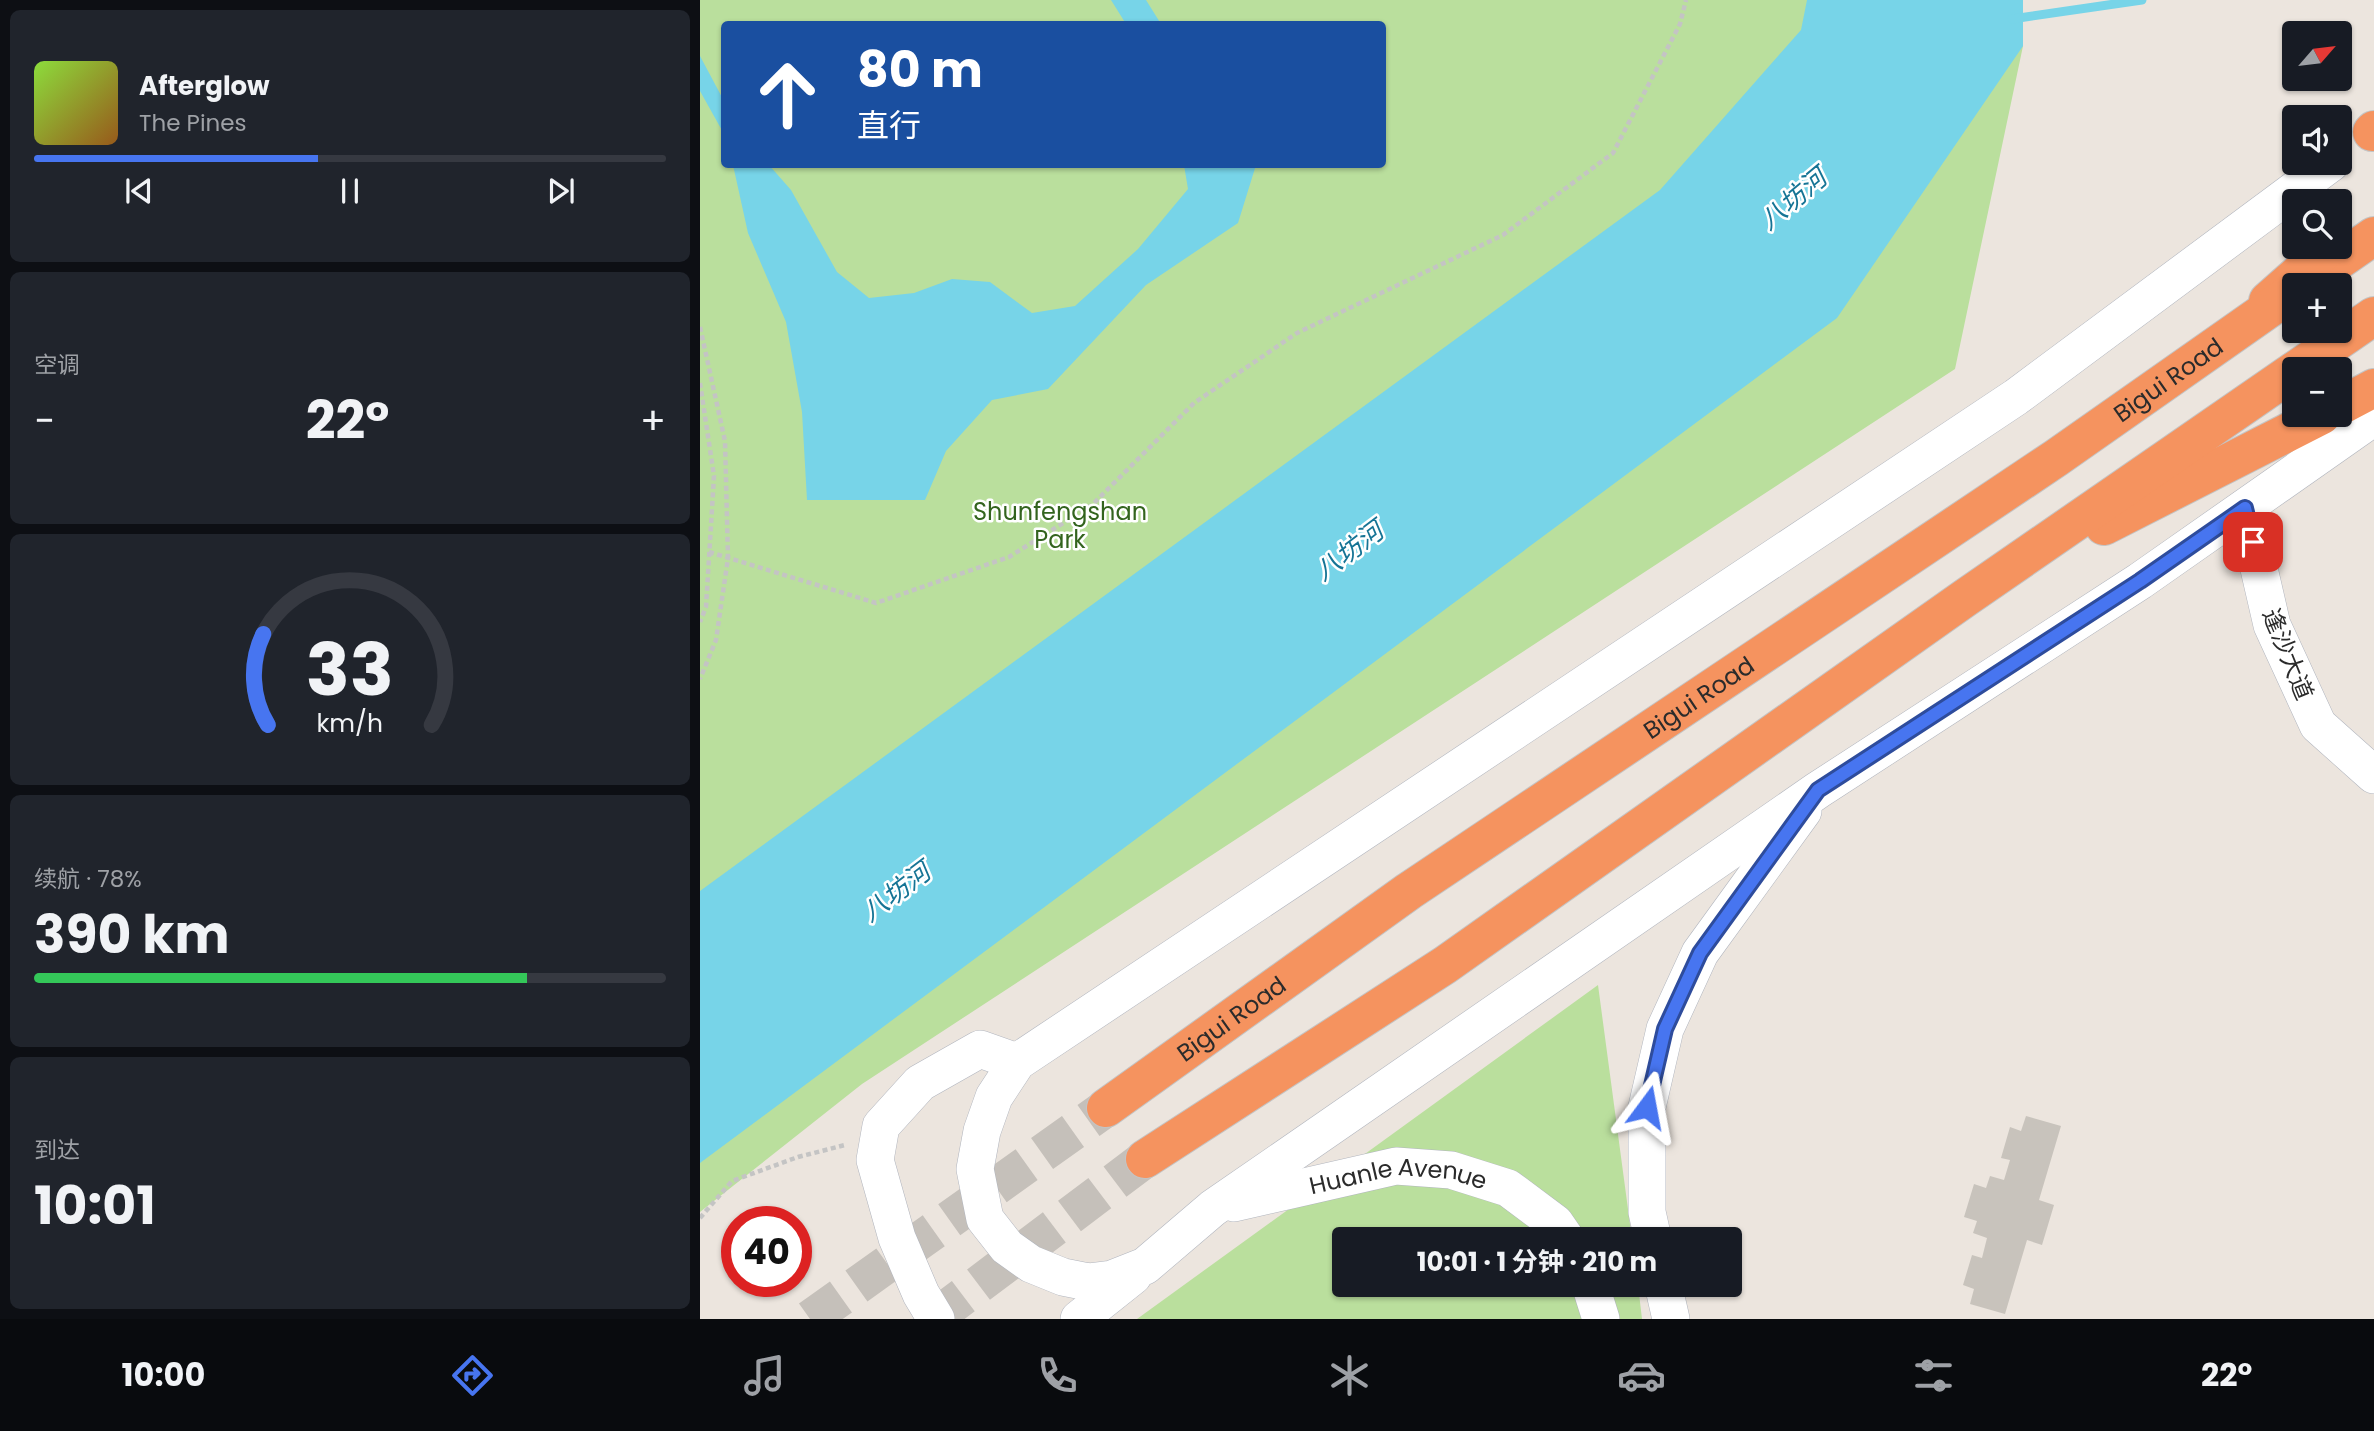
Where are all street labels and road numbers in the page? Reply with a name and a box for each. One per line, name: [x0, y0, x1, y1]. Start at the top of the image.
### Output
street label: Bigui Road: [2107, 329, 2229, 429]
street label: 逢沙大道: [2255, 603, 2321, 705]
street label: Bigui Road: [1637, 648, 1760, 746]
street label: Bigui Road: [1170, 968, 1292, 1069]
street label: Huanle Avenue: [1306, 1149, 1491, 1202]

